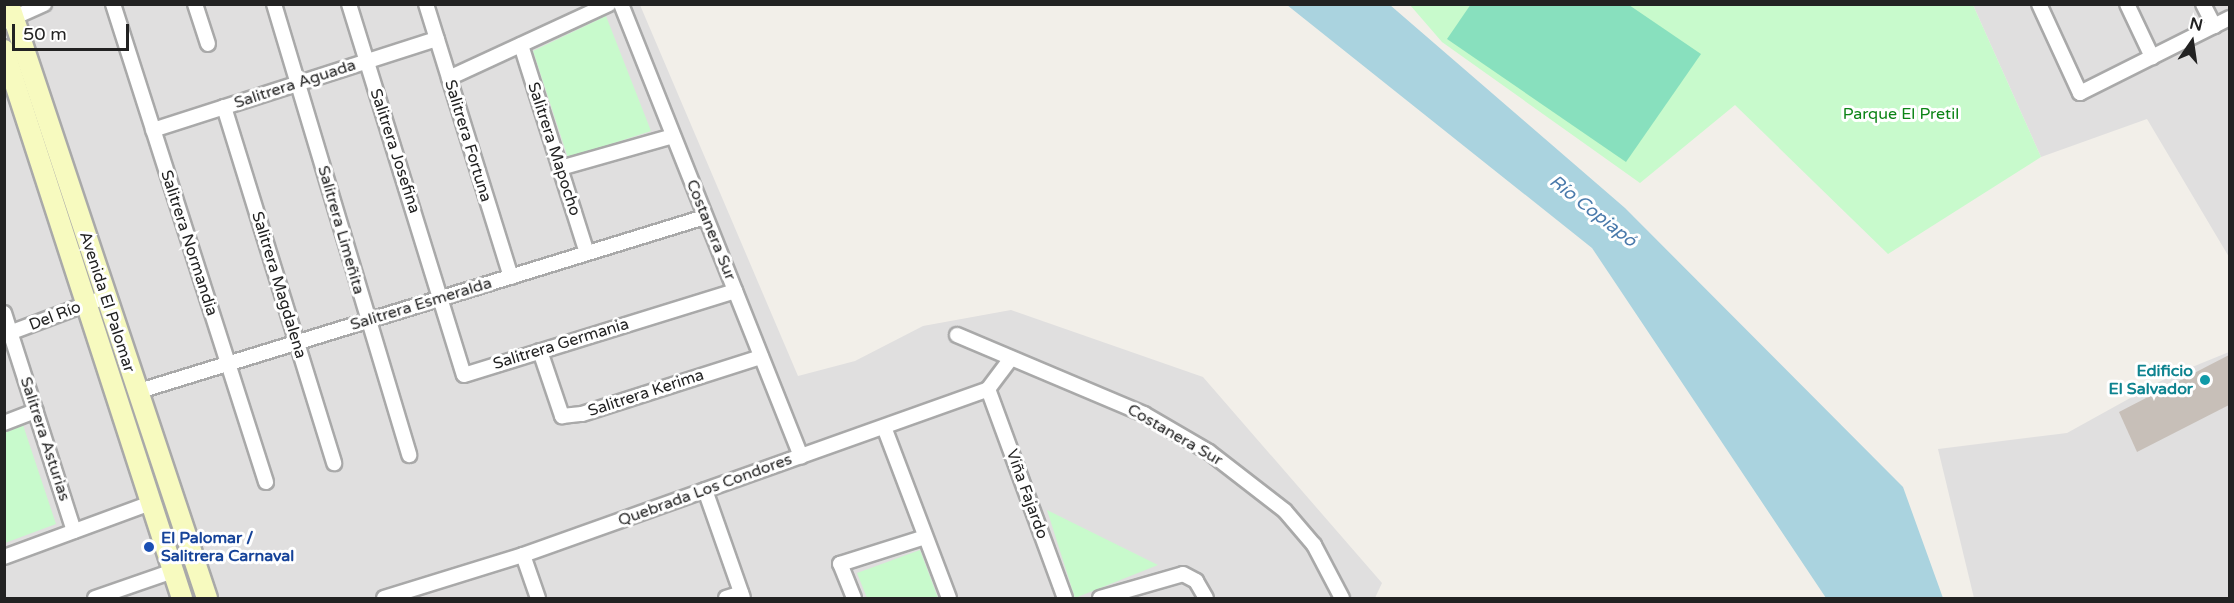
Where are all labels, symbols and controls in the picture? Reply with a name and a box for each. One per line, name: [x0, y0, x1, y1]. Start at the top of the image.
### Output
scale bar: [15, 12, 132, 50]
north arrow: [2162, 12, 2222, 72]
text: N: [2188, 13, 2205, 36]
text: 50 m: [23, 23, 67, 45]
street label: Salitrera Aguada: [232, 55, 358, 113]
street label: Salitrera Fortuna: [440, 78, 496, 204]
street label: Salitrera Mapocho: [523, 80, 585, 218]
street label: Salitrera Josefina: [366, 86, 424, 216]
park label: Parque El Pretil: [1843, 104, 1959, 124]
street label: Salitrera Limeñita: [313, 163, 369, 297]
street label: Salitrera Normandia: [156, 168, 222, 318]
water label: Río Copiapó: [1545, 170, 1641, 252]
street label: Costanera Sur: [682, 177, 740, 283]
street label: Salitrera Magdalena: [248, 209, 310, 361]
street label: Avenida El Palomar: [75, 229, 139, 375]
street label: Salitrera Esmeralda: [348, 273, 494, 335]
street label: Del Río: [26, 297, 84, 335]
street label: Salitrera Germania: [491, 314, 631, 374]
place label: Edificio El Salvador: [2108, 361, 2193, 399]
street label: Salitrera Kerima: [586, 365, 706, 421]
marker: Edificio El Salvador: [2198, 373, 2212, 387]
street label: Salitrera Asturias: [16, 375, 74, 503]
street label: Costanera Sur: [1124, 400, 1226, 470]
street label: Viña Fajardo: [1002, 447, 1052, 541]
street label: Quebrada Los Condores: [615, 450, 795, 530]
place label: El Palomar / Salitrera Carnaval: [161, 528, 294, 566]
marker: El Palomar / Salitrera Carnaval: [142, 540, 156, 554]

